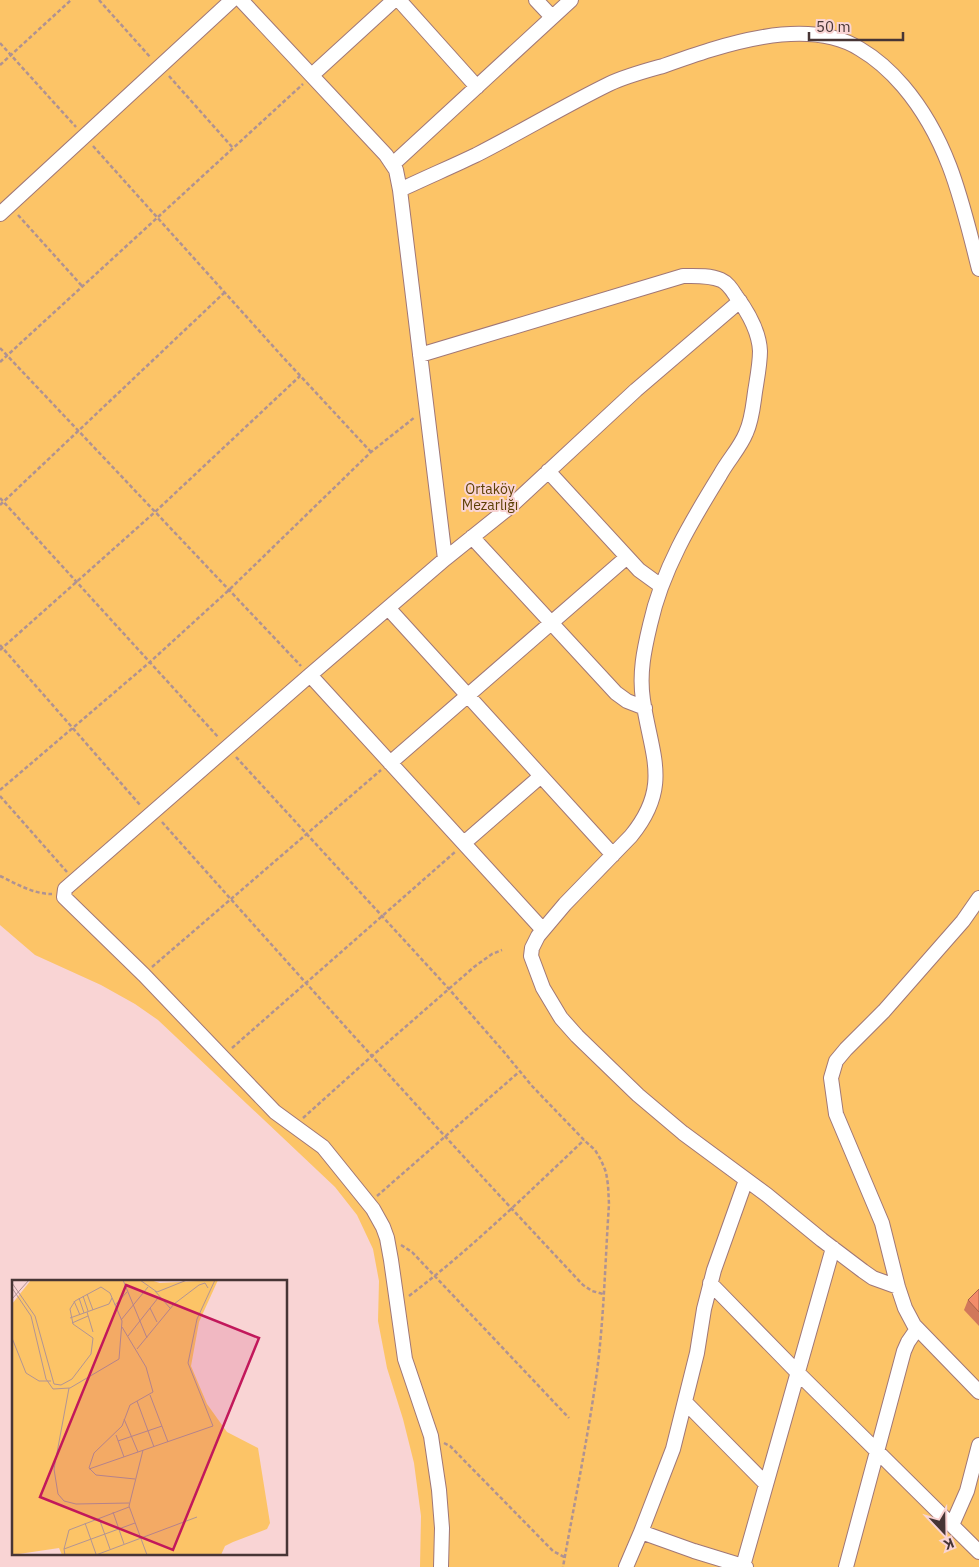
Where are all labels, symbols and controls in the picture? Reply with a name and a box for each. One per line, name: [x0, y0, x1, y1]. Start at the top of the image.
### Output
scale bar: [809, 10, 903, 42]
text: 50 m: [816, 17, 851, 36]
park label: Ortaköy Mezarlığı: [462, 480, 518, 514]
inset map: [12, 1280, 288, 1554]
north arrow: [919, 1507, 969, 1557]
text: K: [941, 1534, 957, 1554]

